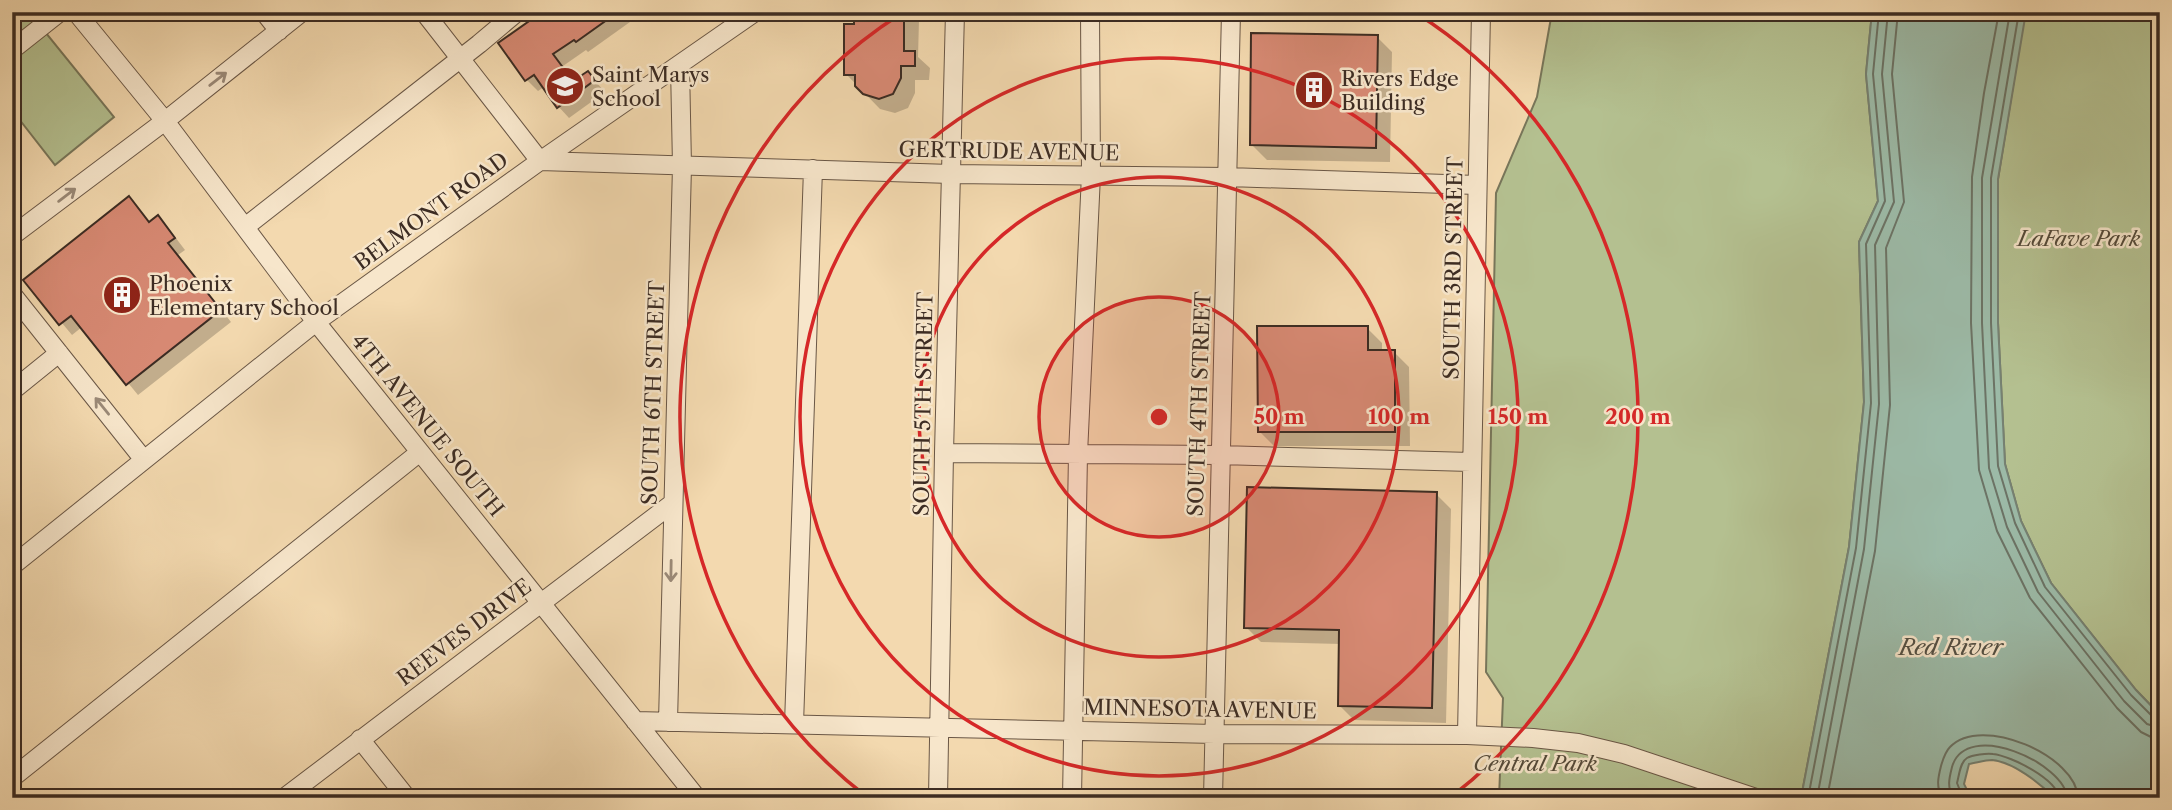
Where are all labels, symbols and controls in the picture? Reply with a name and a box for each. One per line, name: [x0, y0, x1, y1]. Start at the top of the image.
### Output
place label: Saint Marys School: [592, 62, 710, 111]
school or university icon: Saint Marys School: [544, 65, 586, 107]
place label: Rivers Edge Building: [1341, 66, 1459, 115]
building icon: Rivers Edge Building: [1293, 69, 1335, 111]
one-way arrow: [209, 71, 227, 86]
street label: GERTRUDE AVENUE: [898, 137, 1120, 165]
street label: BELMONT ROAD: [349, 147, 513, 275]
street label: SOUTH 3RD STREET: [1439, 156, 1467, 380]
one-way arrow: [57, 188, 76, 203]
park label: LaFave Park: [2016, 226, 2141, 251]
place label: Phoenix Elementary School: [149, 271, 339, 320]
building icon: Phoenix Elementary School: [101, 274, 143, 316]
street label: SOUTH 6TH STREET: [637, 280, 669, 506]
street label: SOUTH 5TH STREET: [909, 291, 937, 516]
street label: SOUTH 4TH STREET: [1183, 291, 1215, 517]
street label: 4TH AVENUE SOUTH: [347, 329, 509, 521]
one-way arrow: [94, 398, 109, 416]
text: 50 m: [1253, 404, 1305, 429]
text: 100 m: [1368, 404, 1430, 429]
text: 150 m: [1488, 404, 1548, 429]
text: 200 m: [1605, 404, 1671, 429]
centre of rings: [1147, 405, 1171, 429]
one-way arrow: [664, 559, 678, 582]
street label: REEVES DRIVE: [392, 573, 536, 691]
water label: Red River: [1897, 633, 2004, 661]
street label: MINNESOTA AVENUE: [1083, 694, 1317, 724]
park label: Central Park: [1473, 751, 1597, 776]

